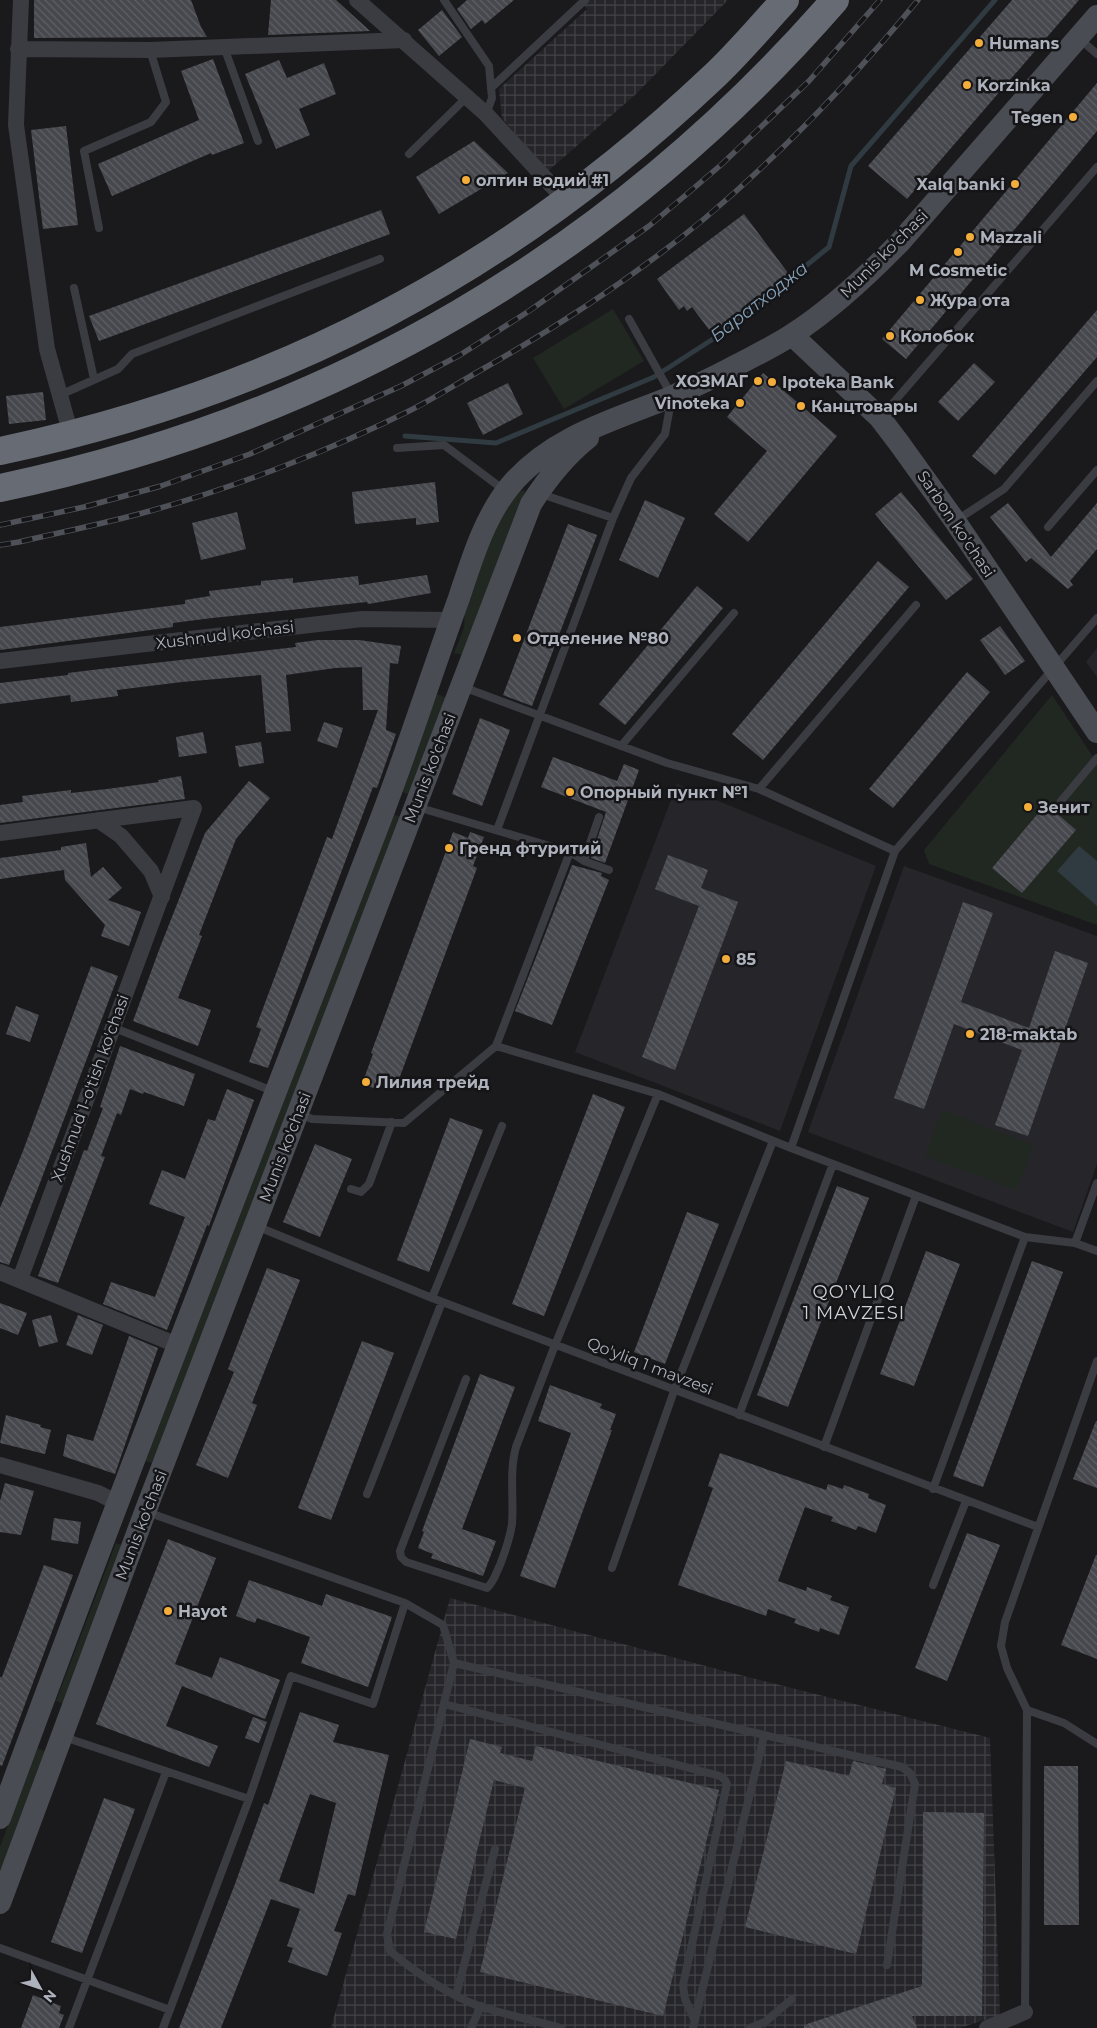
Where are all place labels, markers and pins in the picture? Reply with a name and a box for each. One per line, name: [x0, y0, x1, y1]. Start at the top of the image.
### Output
place label: Humans: [989, 34, 1060, 53]
marker: Humans: [973, 37, 985, 49]
place label: Korzinka: [977, 76, 1051, 95]
marker: Korzinka: [961, 79, 973, 91]
place label: Tegen: [1012, 108, 1063, 127]
marker: Tegen: [1067, 111, 1079, 123]
place label: олтин водий #1: [476, 171, 609, 190]
marker: олтин водий #1: [460, 174, 472, 186]
place label: Xalq banki: [916, 175, 1005, 194]
marker: Xalq banki: [1009, 178, 1021, 190]
place label: Mazzali: [980, 228, 1042, 247]
marker: Mazzali: [964, 231, 976, 243]
marker: M Cosmetic: [952, 246, 964, 258]
place label: M Cosmetic: [909, 261, 1008, 280]
place label: Жура ота: [930, 291, 1010, 310]
marker: Жура ота: [914, 294, 926, 306]
place label: Колобок: [900, 327, 975, 346]
marker: Колобок: [884, 330, 896, 342]
place label: ХОЗМАГ: [676, 372, 749, 391]
place label: Ipoteka Bank: [782, 373, 894, 392]
marker: ХОЗМАГ: [752, 375, 764, 387]
marker: Ipoteka Bank: [766, 376, 778, 388]
place label: Vinoteka: [654, 394, 730, 413]
marker: Vinoteka: [734, 397, 746, 409]
place label: Канцтовары: [811, 397, 918, 416]
marker: Канцтовары: [795, 400, 807, 412]
place label: Отделение №80: [527, 629, 669, 648]
marker: Отделение №80: [511, 632, 523, 644]
place label: Опорный пункт №1: [580, 783, 748, 802]
marker: Опорный пункт №1: [564, 786, 576, 798]
place label: Зенит: [1037, 798, 1090, 817]
marker: Зенит: [1022, 801, 1034, 813]
place label: Гренд фтуритий: [459, 839, 601, 858]
marker: Гренд фтуритий: [443, 842, 455, 854]
place label: 85: [736, 950, 757, 969]
marker: 85: [720, 953, 732, 965]
place label: 218-maktab: [980, 1025, 1077, 1044]
marker: 218-maktab: [964, 1028, 976, 1040]
place label: Лилия трейд: [376, 1073, 489, 1092]
marker: Лилия трейд: [360, 1076, 372, 1088]
place label: Hayot: [178, 1602, 227, 1621]
marker: Hayot: [162, 1605, 174, 1617]

